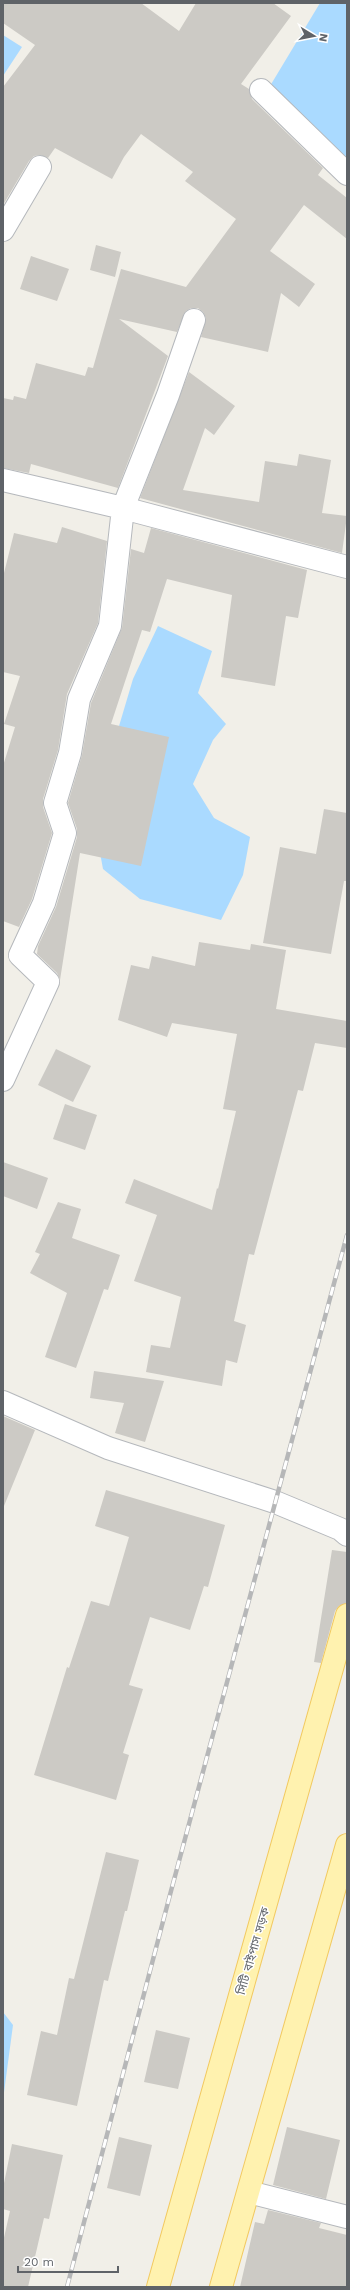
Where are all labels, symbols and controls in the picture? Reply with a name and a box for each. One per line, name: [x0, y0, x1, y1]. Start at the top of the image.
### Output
north arrow: [294, 16, 334, 56]
text: N: [316, 33, 330, 43]
street label: সিটি বাইপাস সড়ক: [233, 1905, 272, 1997]
scale bar: [18, 2248, 118, 2274]
text: 20 m: [24, 2255, 54, 2269]

